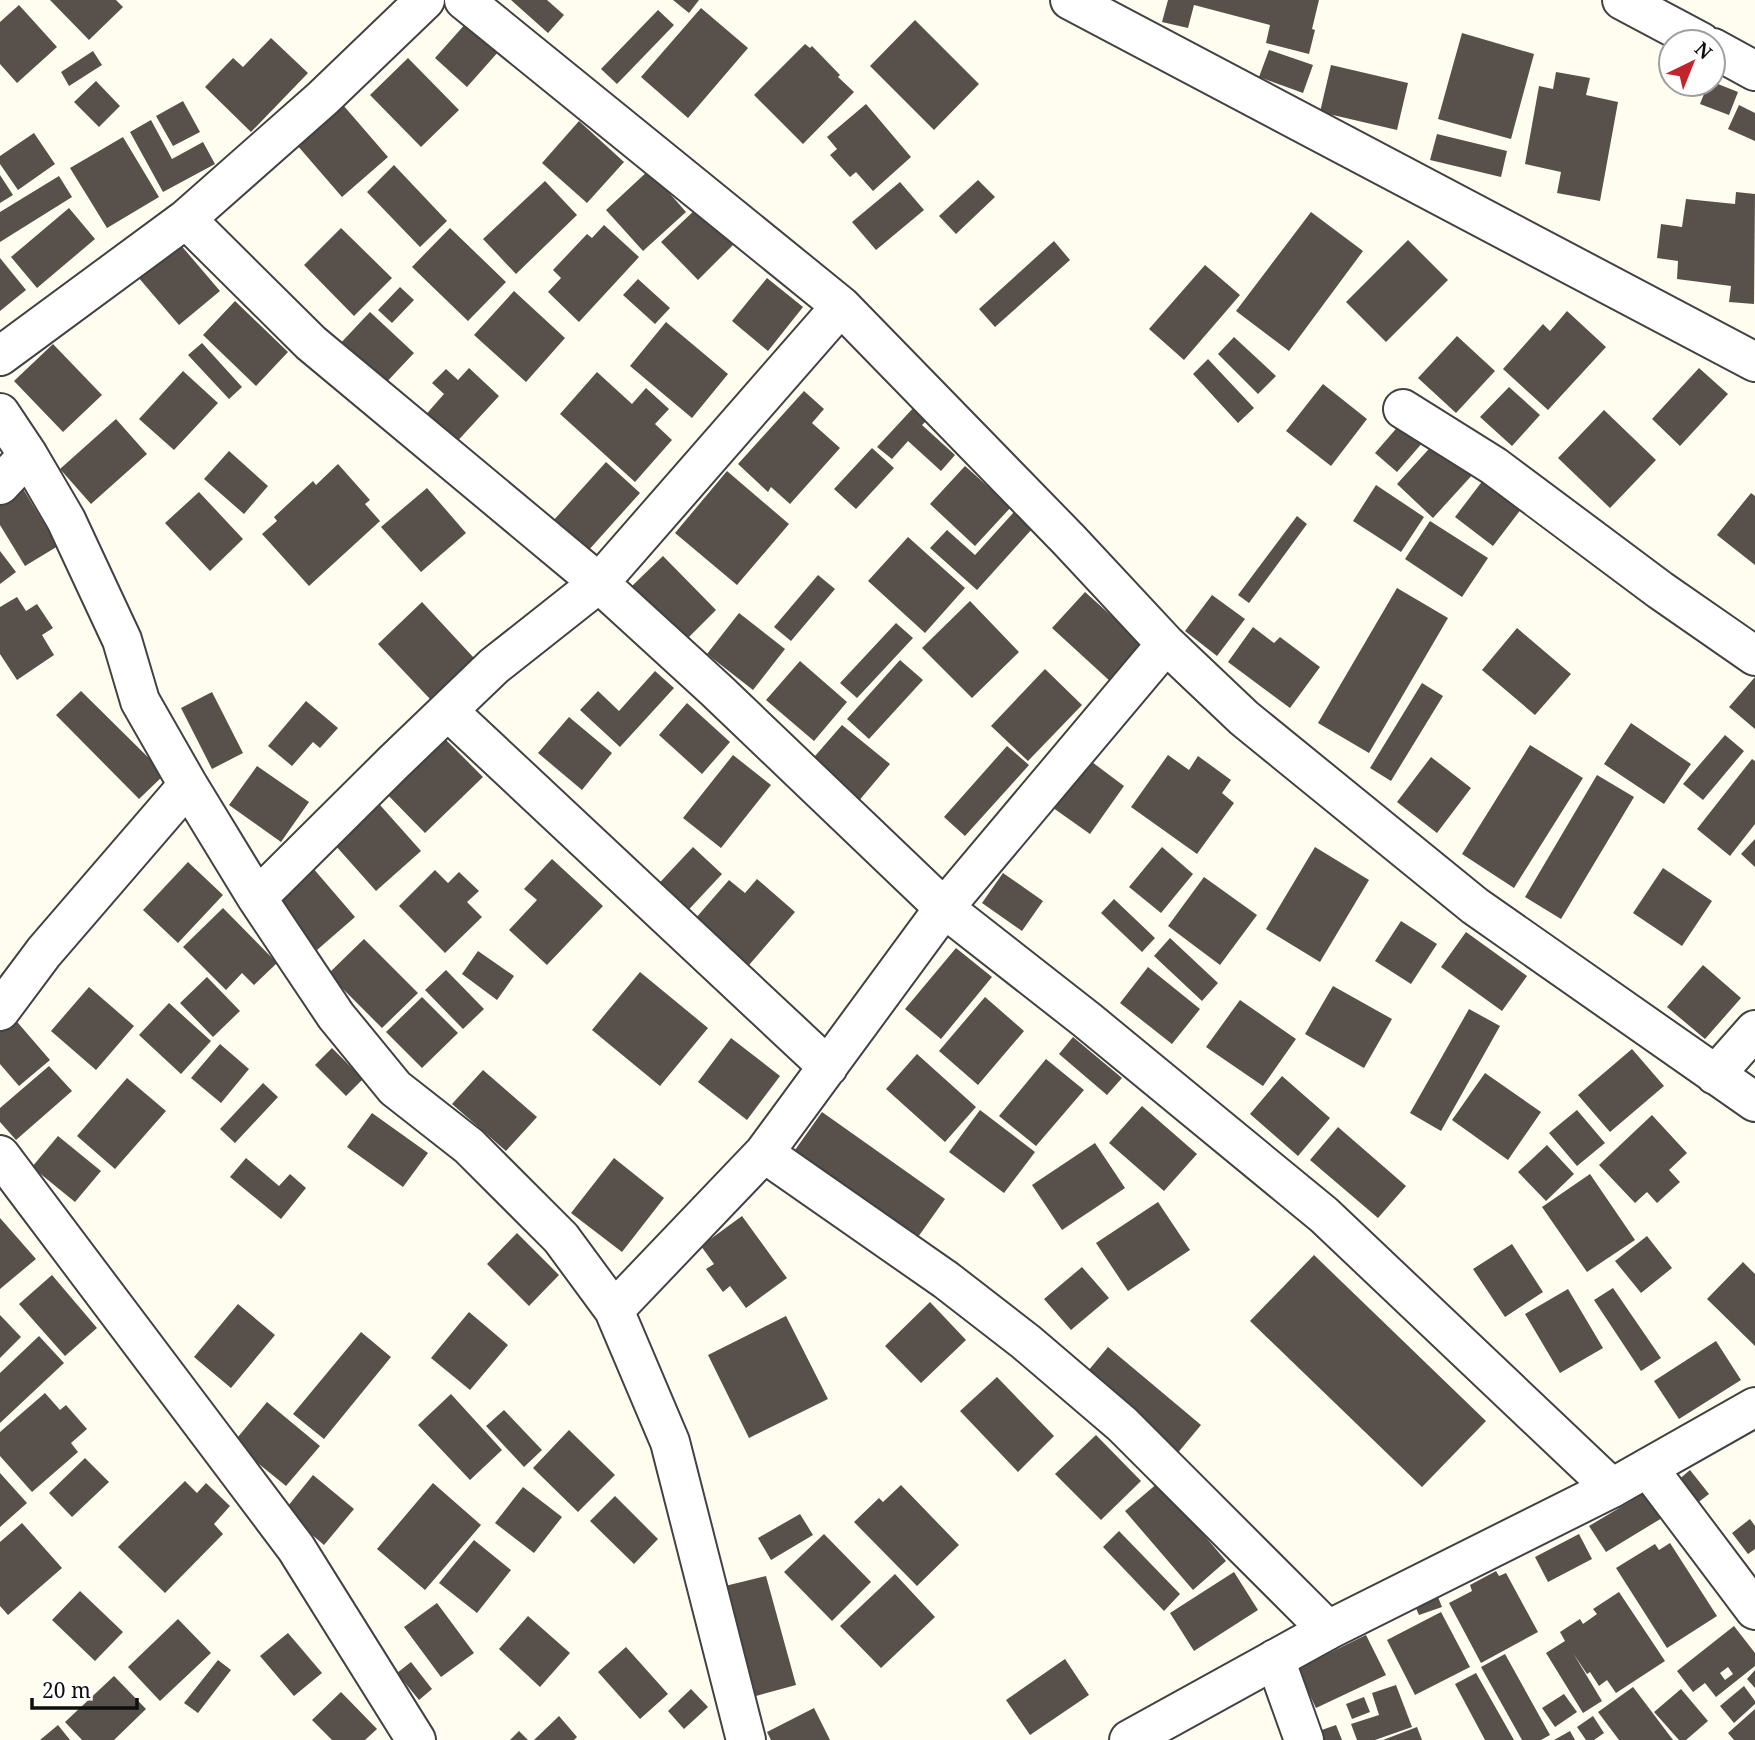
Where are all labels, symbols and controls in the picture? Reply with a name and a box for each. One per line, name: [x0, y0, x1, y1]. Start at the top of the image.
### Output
north arrow: [1657, 28, 1727, 98]
text: N: [1689, 36, 1718, 65]
scale bar: [32, 1666, 136, 1710]
text: 20 m: [42, 1676, 91, 1704]

